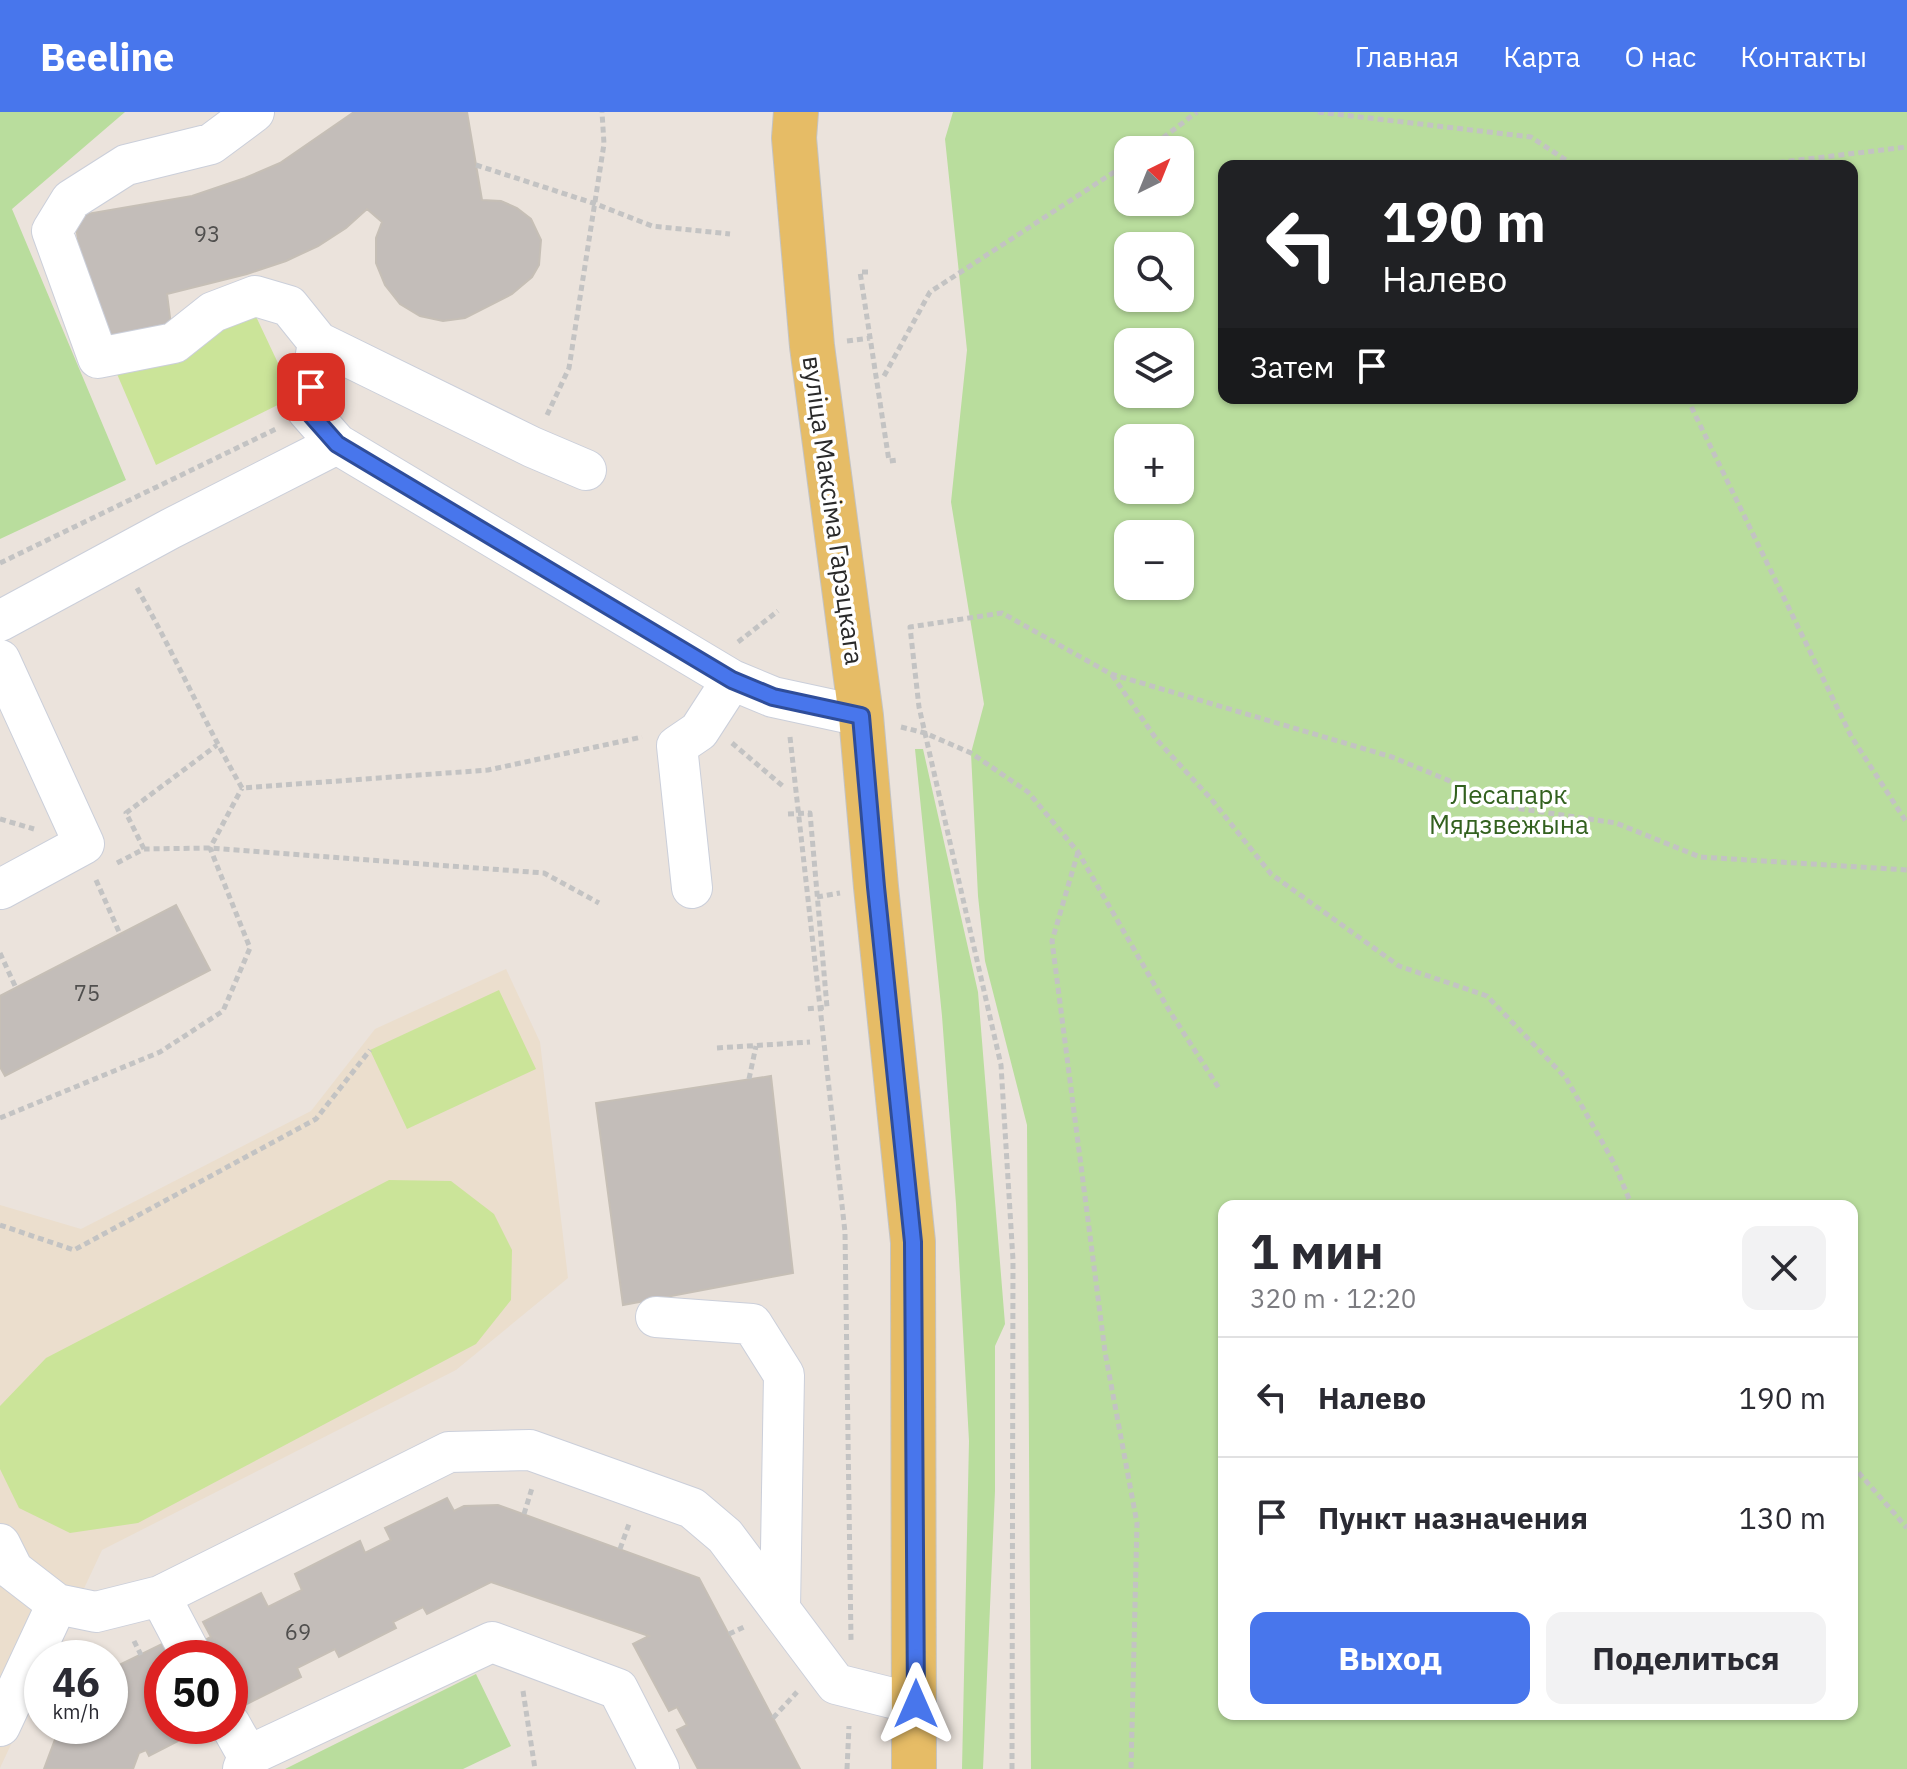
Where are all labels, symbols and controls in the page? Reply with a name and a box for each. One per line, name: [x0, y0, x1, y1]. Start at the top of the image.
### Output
text: Beeline: [40, 32, 174, 81]
text: Главная: [1355, 38, 1459, 75]
text: Карта: [1503, 38, 1580, 75]
text: О нас: [1624, 38, 1696, 75]
text: Контакты: [1740, 38, 1867, 75]
north arrow: [1114, 136, 1194, 216]
map controls: [1114, 136, 1194, 600]
text: 190 m: [1382, 185, 1546, 257]
icon: left: [1250, 192, 1354, 296]
house number: 93: [194, 219, 220, 248]
button: search: [1114, 232, 1194, 312]
text: Налево: [1382, 255, 1507, 302]
button: layers: [1114, 328, 1194, 408]
icon: arrive: [1350, 344, 1394, 388]
text: Затем: [1250, 347, 1334, 386]
pin: [277, 353, 345, 421]
street label: вуліца Максіма Гарэцкага: [795, 353, 873, 667]
icon: arrive: [289, 365, 333, 409]
button: +: [1114, 424, 1194, 504]
button: −: [1114, 520, 1194, 600]
park label: Лесапарк Мядзвежына: [1429, 777, 1589, 841]
house number: 75: [74, 978, 100, 1007]
text: 1 мин: [1250, 1220, 1384, 1282]
button: close: [1742, 1226, 1826, 1310]
text: 320 m · 12:20: [1250, 1281, 1416, 1315]
icon: left: [1250, 1375, 1294, 1419]
text: Налево: [1318, 1378, 1426, 1417]
text: 190 m: [1739, 1378, 1826, 1417]
icon: arrive: [1250, 1495, 1294, 1539]
text: Пункт назначения: [1318, 1498, 1588, 1537]
text: 130 m: [1739, 1498, 1826, 1537]
button: Выход: [1250, 1612, 1530, 1704]
button: Поделиться: [1546, 1612, 1826, 1704]
house number: 69: [285, 1617, 311, 1646]
speed limit sign: 50: [144, 1640, 248, 1744]
text: 46: [52, 1656, 100, 1708]
position arrow: [874, 1662, 958, 1746]
text: km/h: [52, 1698, 100, 1725]

